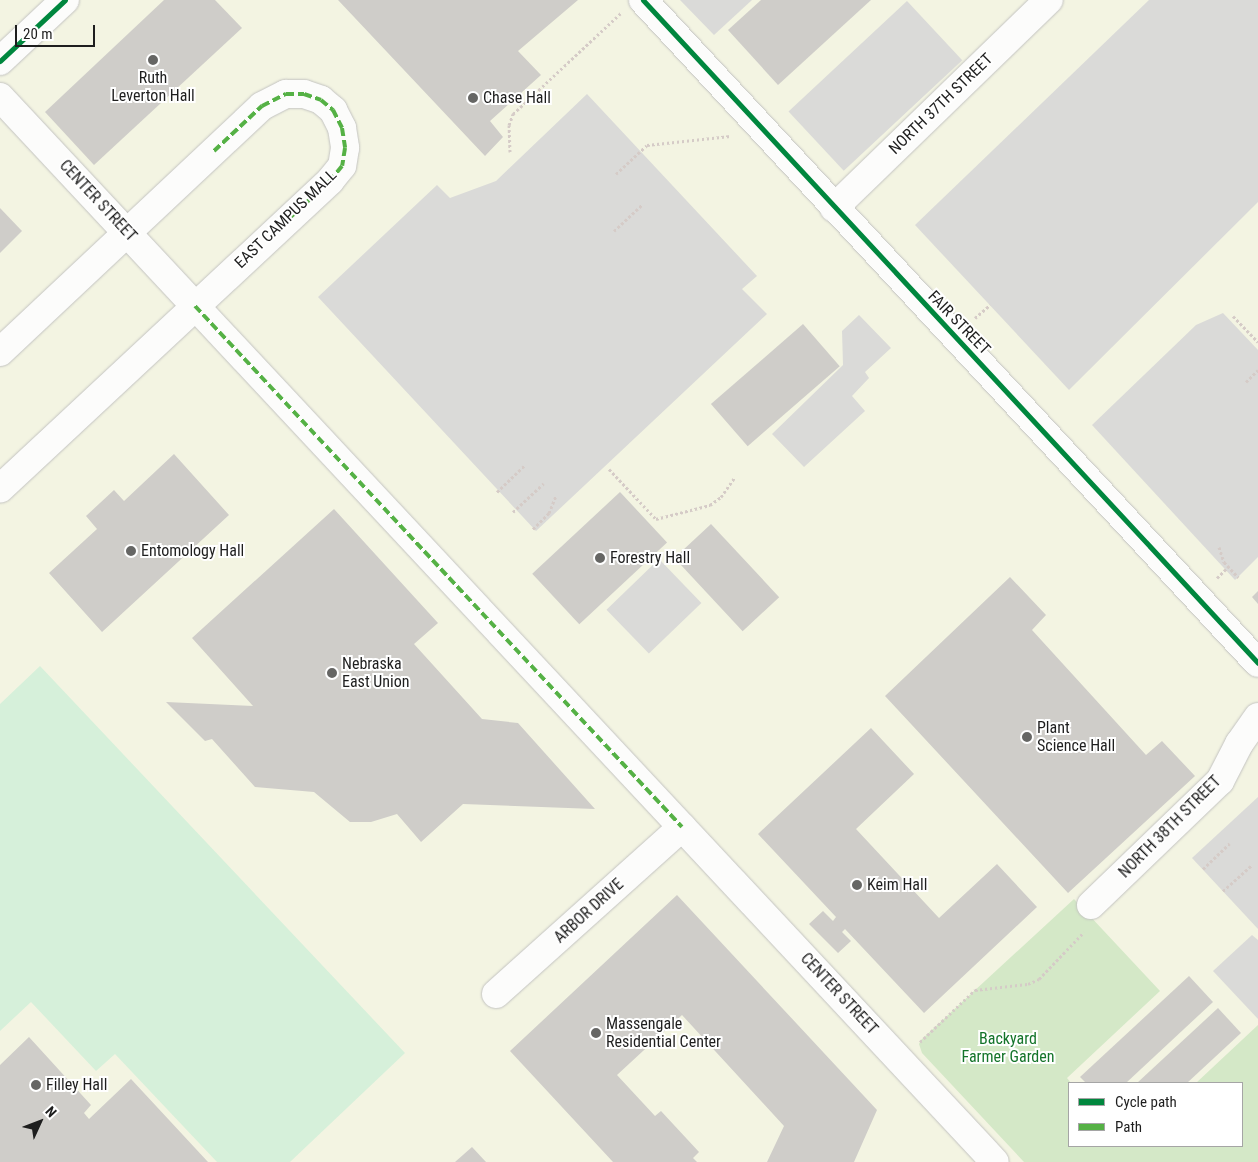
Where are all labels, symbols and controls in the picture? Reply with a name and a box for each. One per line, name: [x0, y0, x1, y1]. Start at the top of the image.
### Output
scale bar: [18, 15, 98, 47]
text: 20 m: [23, 25, 53, 43]
street label: NORTH 37TH STREET: [885, 50, 997, 158]
marker: Ruth Leverton Hall: [147, 54, 159, 66]
place label: Ruth Leverton Hall: [111, 68, 195, 106]
place label: Chase Hall: [483, 88, 551, 108]
marker: Chase Hall: [467, 92, 479, 104]
street label: CENTER STREET: [55, 156, 141, 246]
street label: EAST CAMPUS MALL: [231, 165, 341, 273]
street label: FAIR STREET: [924, 287, 994, 359]
place label: Entomology Hall: [141, 541, 244, 561]
marker: Entomology Hall: [125, 545, 137, 557]
place label: Forestry Hall: [610, 548, 690, 568]
marker: Forestry Hall: [594, 552, 606, 564]
place label: Nebraska East Union: [342, 654, 410, 692]
marker: Nebraska East Union: [326, 667, 338, 679]
place label: Plant Science Hall: [1037, 718, 1115, 756]
marker: Plant Science Hall: [1021, 731, 1033, 743]
street label: NORTH 38TH STREET: [1115, 772, 1225, 882]
street label: ARBOR DRIVE: [550, 875, 628, 947]
place label: Keim Hall: [867, 875, 927, 895]
marker: Keim Hall: [851, 879, 863, 891]
street label: CENTER STREET: [796, 949, 882, 1039]
place label: Massengale Residential Center: [606, 1014, 721, 1052]
marker: Massengale Residential Center: [590, 1027, 602, 1039]
park label: Backyard Farmer Garden: [961, 1029, 1055, 1067]
place label: Filley Hall: [46, 1075, 107, 1095]
marker: Filley Hall: [30, 1079, 42, 1091]
legend: [1068, 1082, 1243, 1147]
text: Cycle path: [1115, 1093, 1177, 1111]
north arrow: [15, 1097, 65, 1147]
text: N: [42, 1103, 60, 1120]
text: Path: [1115, 1118, 1142, 1136]

